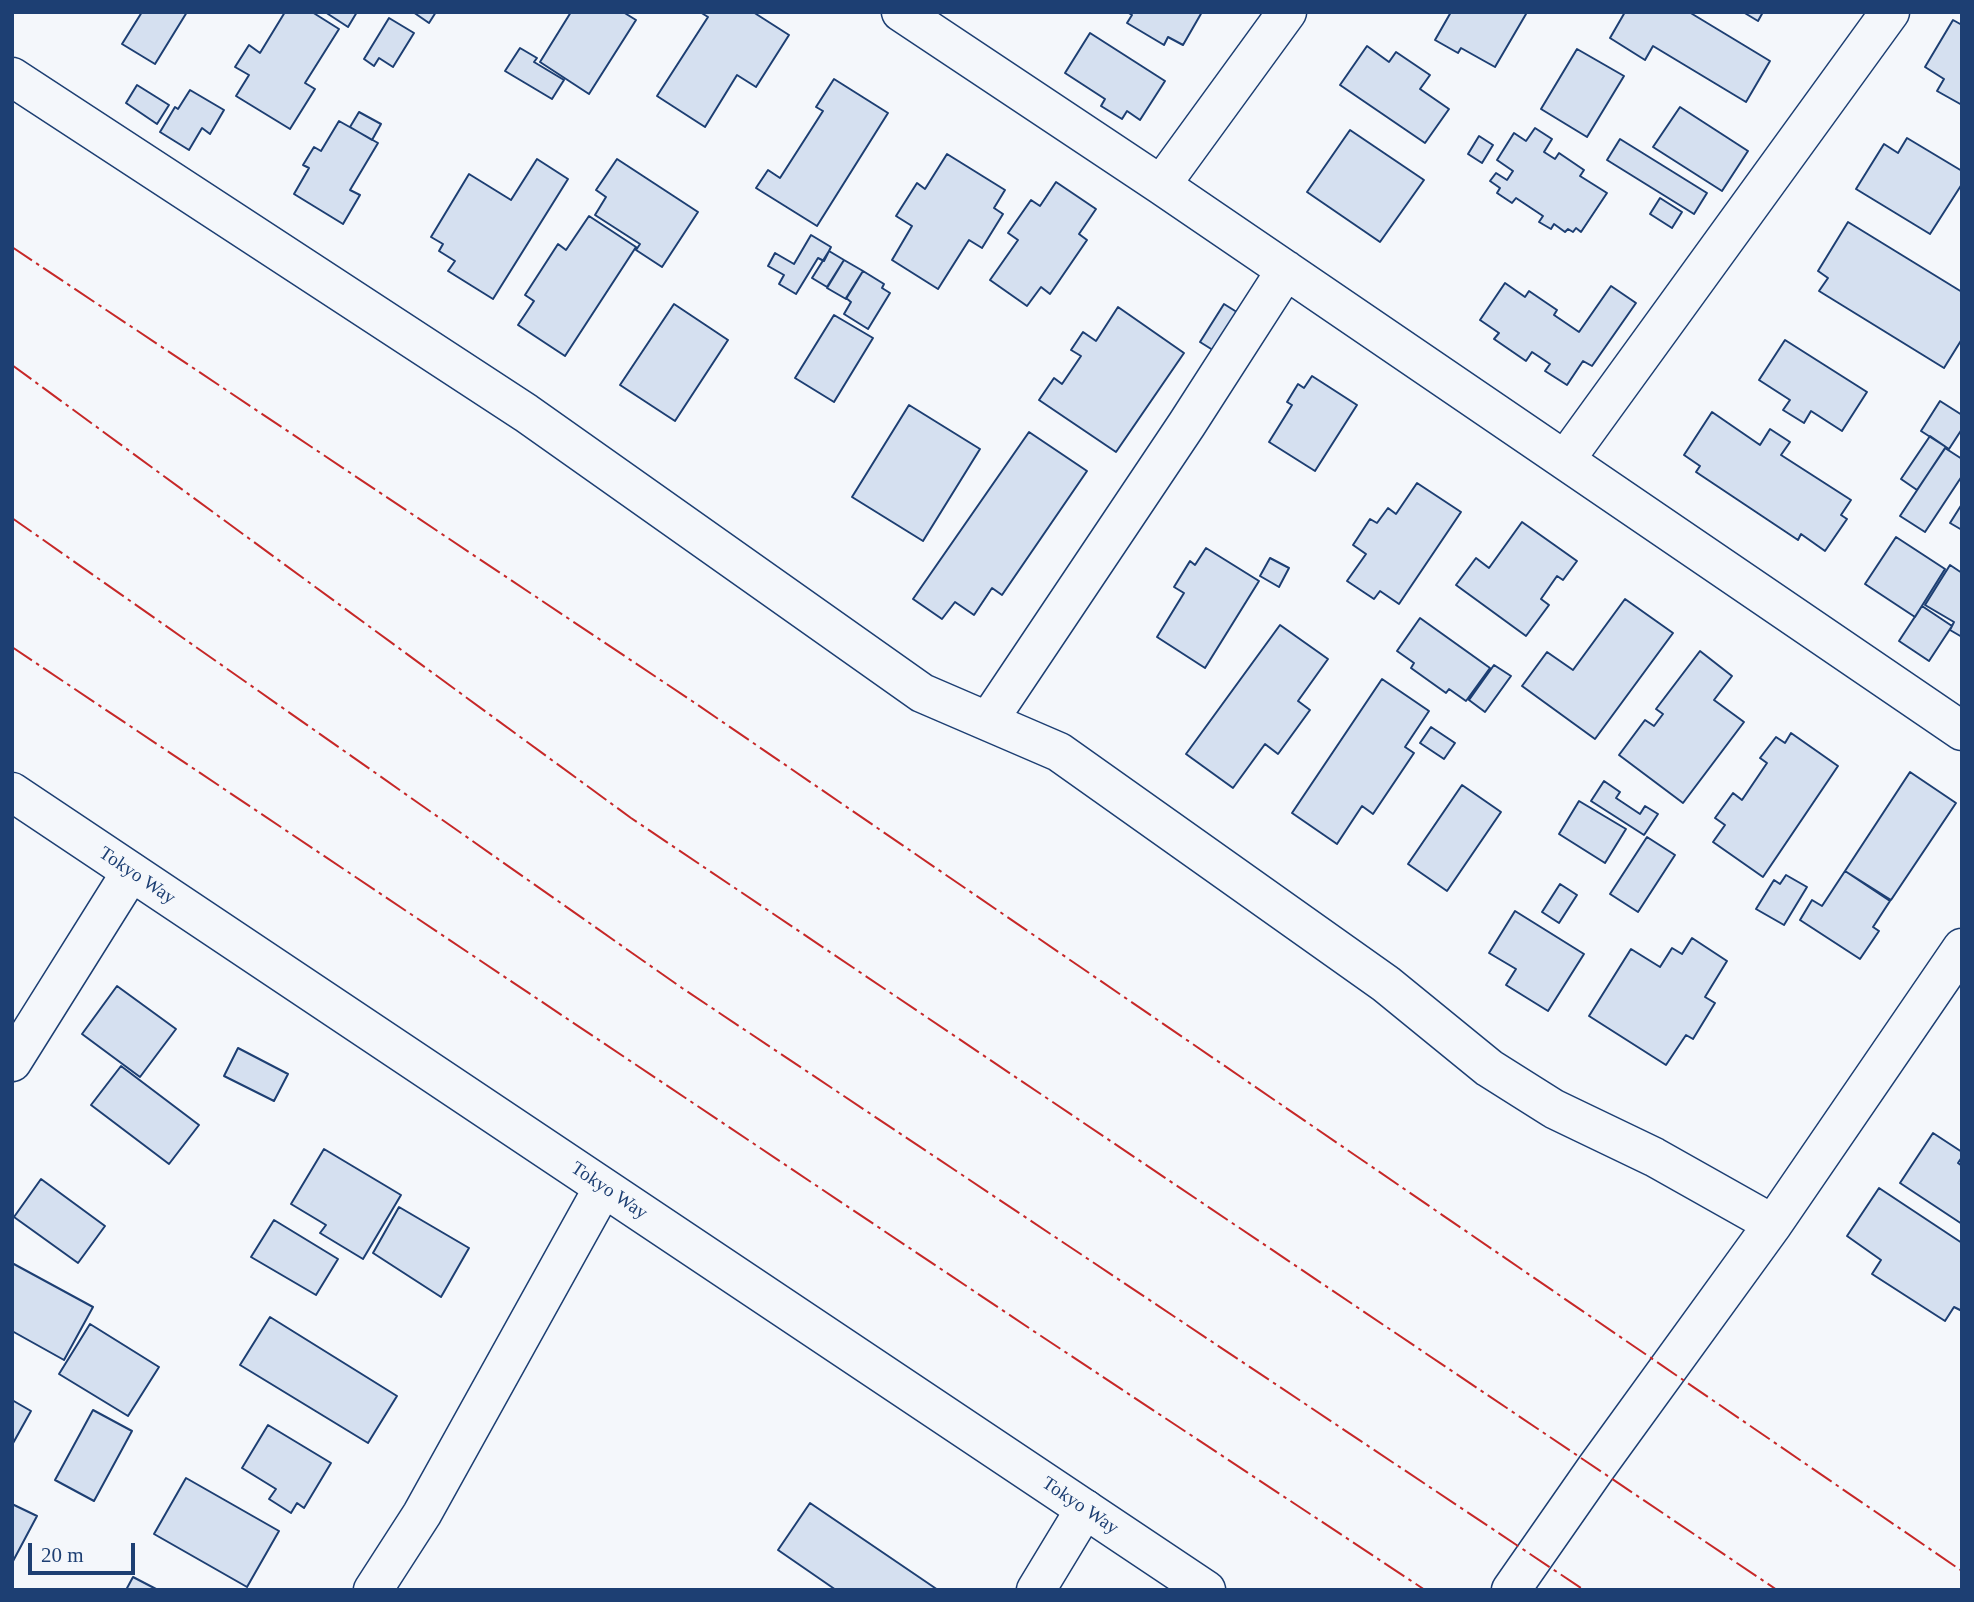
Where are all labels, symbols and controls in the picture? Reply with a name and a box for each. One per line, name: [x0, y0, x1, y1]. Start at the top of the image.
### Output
street label: Tokyo Way: [94, 842, 180, 910]
street label: Tokyo Way: [566, 1157, 652, 1225]
street label: Tokyo Way: [1037, 1472, 1123, 1540]
scale bar: [32, 1528, 138, 1572]
text: 20 m: [41, 1543, 84, 1567]

